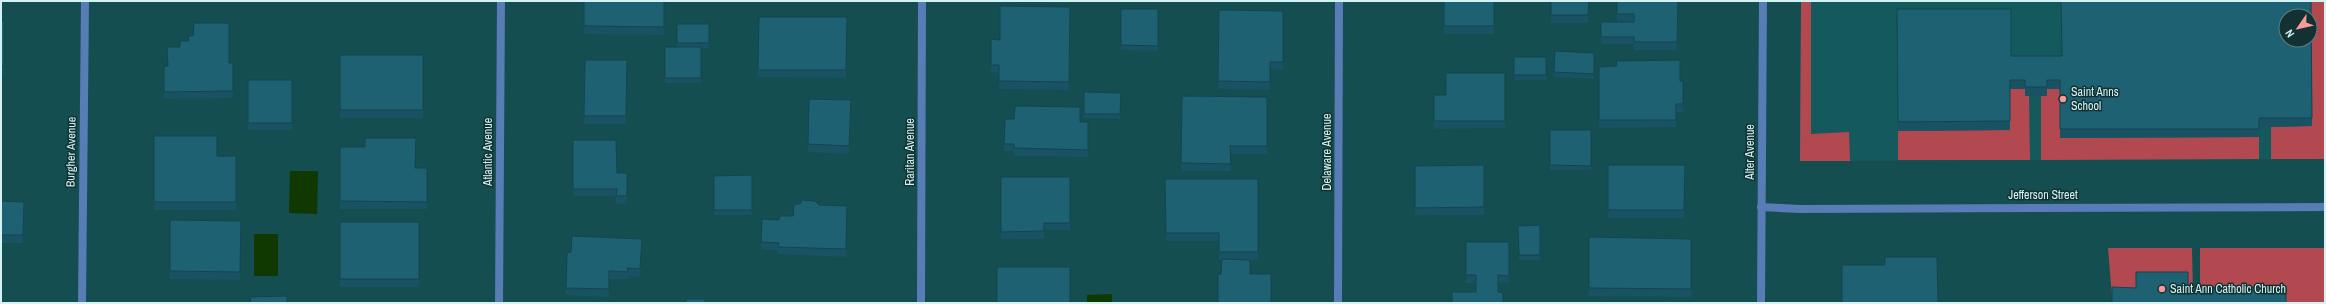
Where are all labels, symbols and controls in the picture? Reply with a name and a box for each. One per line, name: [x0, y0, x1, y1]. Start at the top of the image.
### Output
north arrow: [2278, 8, 2318, 48]
text: N: [2282, 27, 2297, 40]
place label: Saint Anns School: [2071, 84, 2119, 114]
marker: Saint Anns School: [2058, 94, 2068, 104]
street label: Delaware Avenue: [1319, 114, 1335, 190]
street label: Burgher Avenue: [62, 117, 80, 187]
street label: Atlantic Avenue: [480, 118, 496, 187]
street label: Raritan Avenue: [902, 118, 918, 186]
street label: Alter Avenue: [1742, 124, 1758, 181]
street label: Jefferson Street: [2008, 187, 2078, 203]
place label: Saint Ann Catholic Church: [2170, 281, 2286, 297]
marker: Saint Ann Catholic Church: [2157, 284, 2167, 294]

